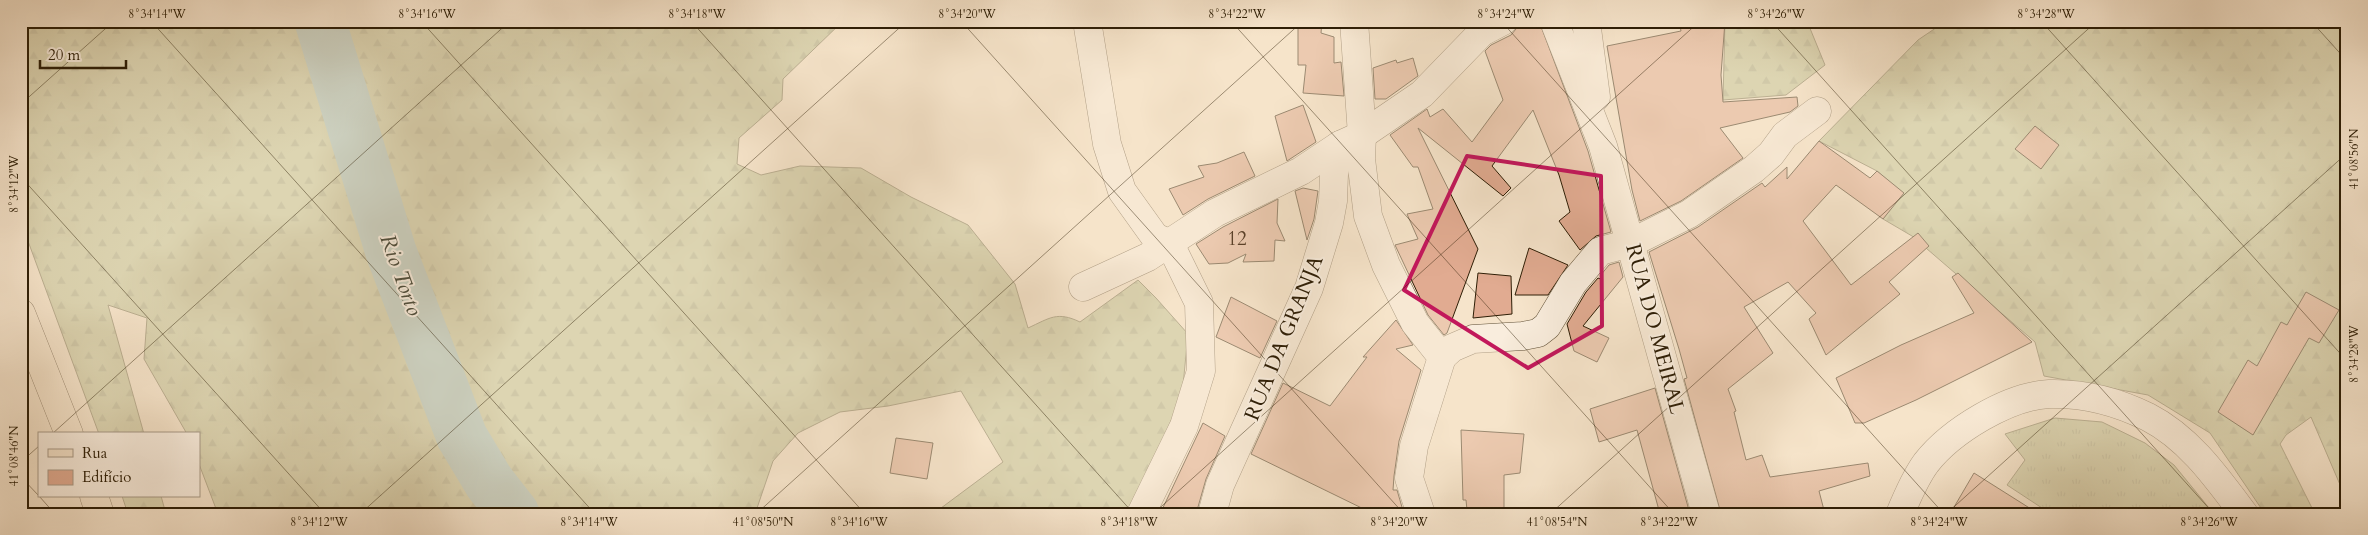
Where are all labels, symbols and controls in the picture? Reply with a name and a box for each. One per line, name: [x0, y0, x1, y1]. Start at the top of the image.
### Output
text: 8°34'14"W: [128, 6, 187, 22]
text: 8°34'16"W: [398, 6, 457, 22]
text: 8°34'18"W: [668, 6, 727, 22]
text: 8°34'20"W: [938, 6, 997, 22]
text: 8°34'22"W: [1208, 6, 1267, 22]
text: 8°34'24"W: [1477, 6, 1536, 22]
text: 8°34'26"W: [1747, 6, 1806, 22]
text: 8°34'28"W: [2017, 6, 2076, 22]
scale bar: [40, 38, 126, 70]
text: 20 m: [48, 45, 80, 65]
text: 41°08'56"N: [2346, 128, 2362, 189]
text: 8°34'12"W: [6, 154, 22, 213]
house number: 12: [1227, 226, 1247, 252]
water label: Rio Torto: [372, 230, 430, 320]
street label: RUA DO MEIRAL: [1618, 241, 1692, 418]
street label: RUA DA GRANJA: [1238, 251, 1330, 425]
text: 8°34'28"W: [2346, 324, 2362, 383]
text: 41°08'46"N: [6, 425, 22, 486]
legend: [38, 432, 200, 498]
text: Rua: [82, 443, 108, 463]
text: Edifício: [82, 467, 131, 487]
text: 8°34'12"W: [290, 514, 349, 530]
text: 8°34'14"W: [560, 514, 619, 530]
text: 41°08'50"N: [733, 514, 794, 530]
text: 8°34'16"W: [830, 514, 889, 530]
text: 8°34'18"W: [1100, 514, 1159, 530]
text: 8°34'20"W: [1370, 514, 1429, 530]
text: 41°08'54"N: [1527, 514, 1588, 530]
text: 8°34'22"W: [1640, 514, 1699, 530]
text: 8°34'24"W: [1910, 514, 1969, 530]
text: 8°34'26"W: [2180, 514, 2239, 530]

